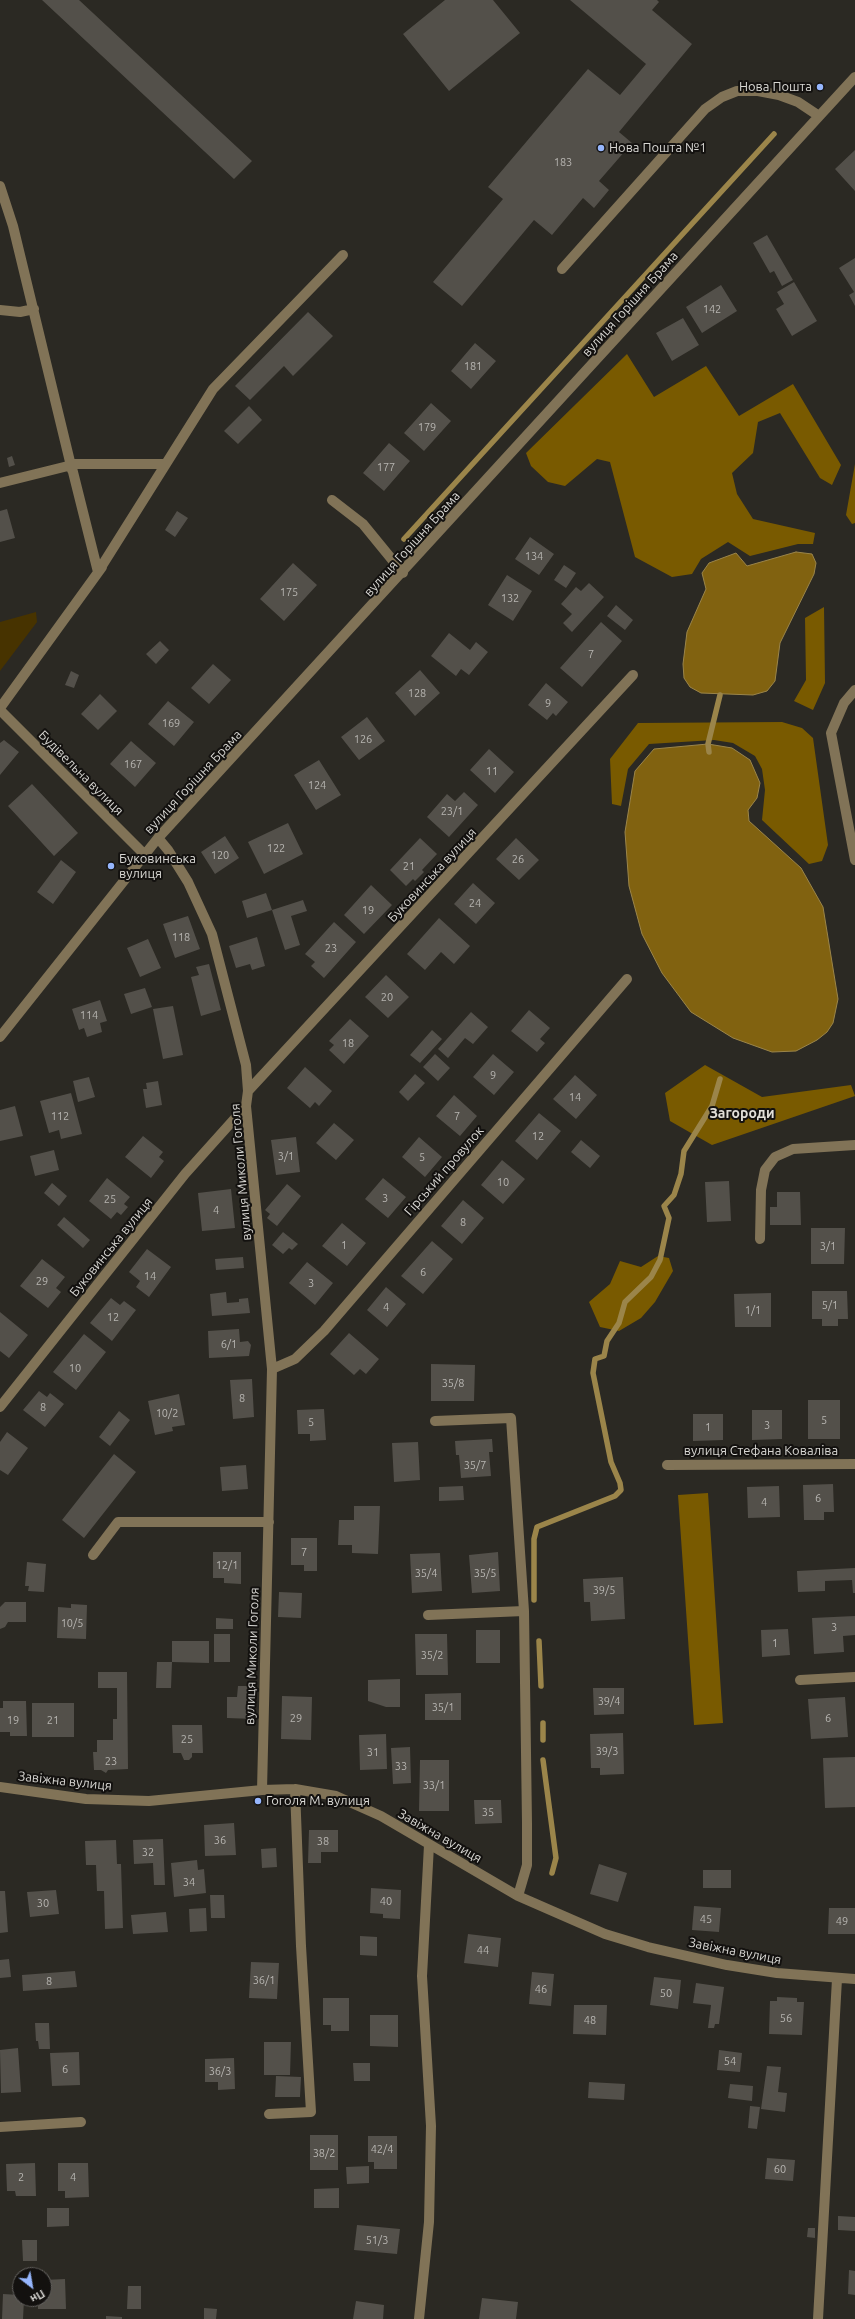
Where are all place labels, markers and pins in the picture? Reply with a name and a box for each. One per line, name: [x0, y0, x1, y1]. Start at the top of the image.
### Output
place label: Нова Пошта: [739, 79, 812, 95]
marker: Нова Пошта: [815, 82, 825, 92]
place label: Нова Пошта №1: [609, 140, 707, 156]
marker: Нова Пошта №1: [596, 143, 606, 153]
place label: Буковинська вулиця: [119, 851, 196, 882]
marker: Буковинська вулиця: [106, 861, 116, 871]
place label: Гоголя М. вулиця: [266, 1793, 370, 1809]
marker: Гоголя М. вулиця: [253, 1796, 263, 1806]

